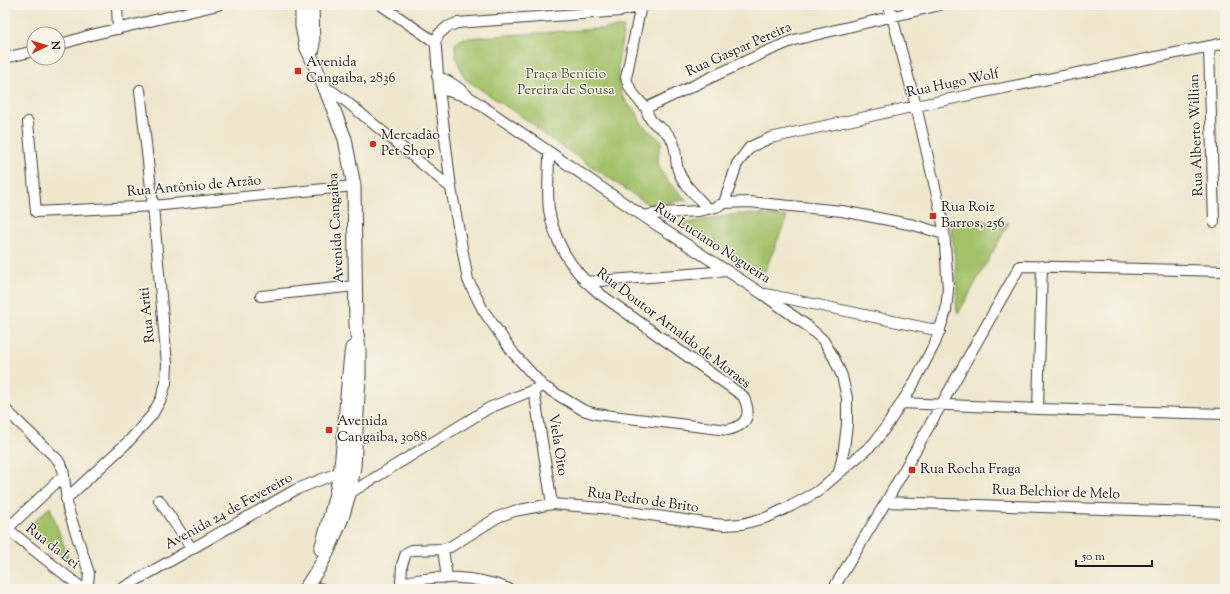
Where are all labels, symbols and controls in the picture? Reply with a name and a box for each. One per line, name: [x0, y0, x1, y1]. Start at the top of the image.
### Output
street label: Rua Gaspar Pereira: [683, 17, 796, 82]
north arrow: [26, 26, 66, 66]
text: N: [47, 39, 63, 51]
place label: Avenida Cangaiba, 2836: [306, 53, 395, 89]
street label: Rua Hugo Wolf: [905, 64, 1002, 104]
park label: Praça Benício Pereira de Sousa: [517, 65, 615, 101]
marker: Avenida Cangaiba, 2836: [293, 66, 303, 76]
street label: Rua Alberto Willian: [1185, 73, 1209, 197]
place label: Mercadão Pet Shop: [381, 126, 440, 162]
marker: Mercadão Pet Shop: [368, 139, 378, 149]
street label: Rua Antônio de Arzão: [126, 171, 262, 203]
street label: Avenida Cangaíba: [324, 172, 350, 284]
place label: Rua Roiz Barros, 256: [941, 198, 1005, 234]
street label: Rua Luciano Nogueira: [650, 199, 774, 289]
marker: Rua Roiz Barros, 256: [928, 211, 938, 221]
street label: Rua Doutor Arnaldo de Moraes: [592, 264, 754, 394]
street label: Rua Ariti: [135, 286, 161, 344]
place label: Avenida Cangaiba, 3088: [337, 412, 427, 448]
street label: Viela Oito: [542, 413, 572, 478]
marker: Avenida Cangaiba, 3088: [324, 425, 334, 435]
place label: Rua Rocha Fraga: [920, 460, 1021, 480]
marker: Rua Rocha Fraga: [907, 465, 917, 475]
street label: Avenida 24 de Fevereiro: [161, 468, 297, 555]
street label: Rua Belchior de Melo: [992, 481, 1121, 505]
street label: Rua Pedro de Brito: [586, 483, 700, 519]
street label: Rua da Lei: [21, 520, 83, 574]
scale bar: [1076, 542, 1152, 568]
text: 50 m: [1081, 548, 1105, 566]

